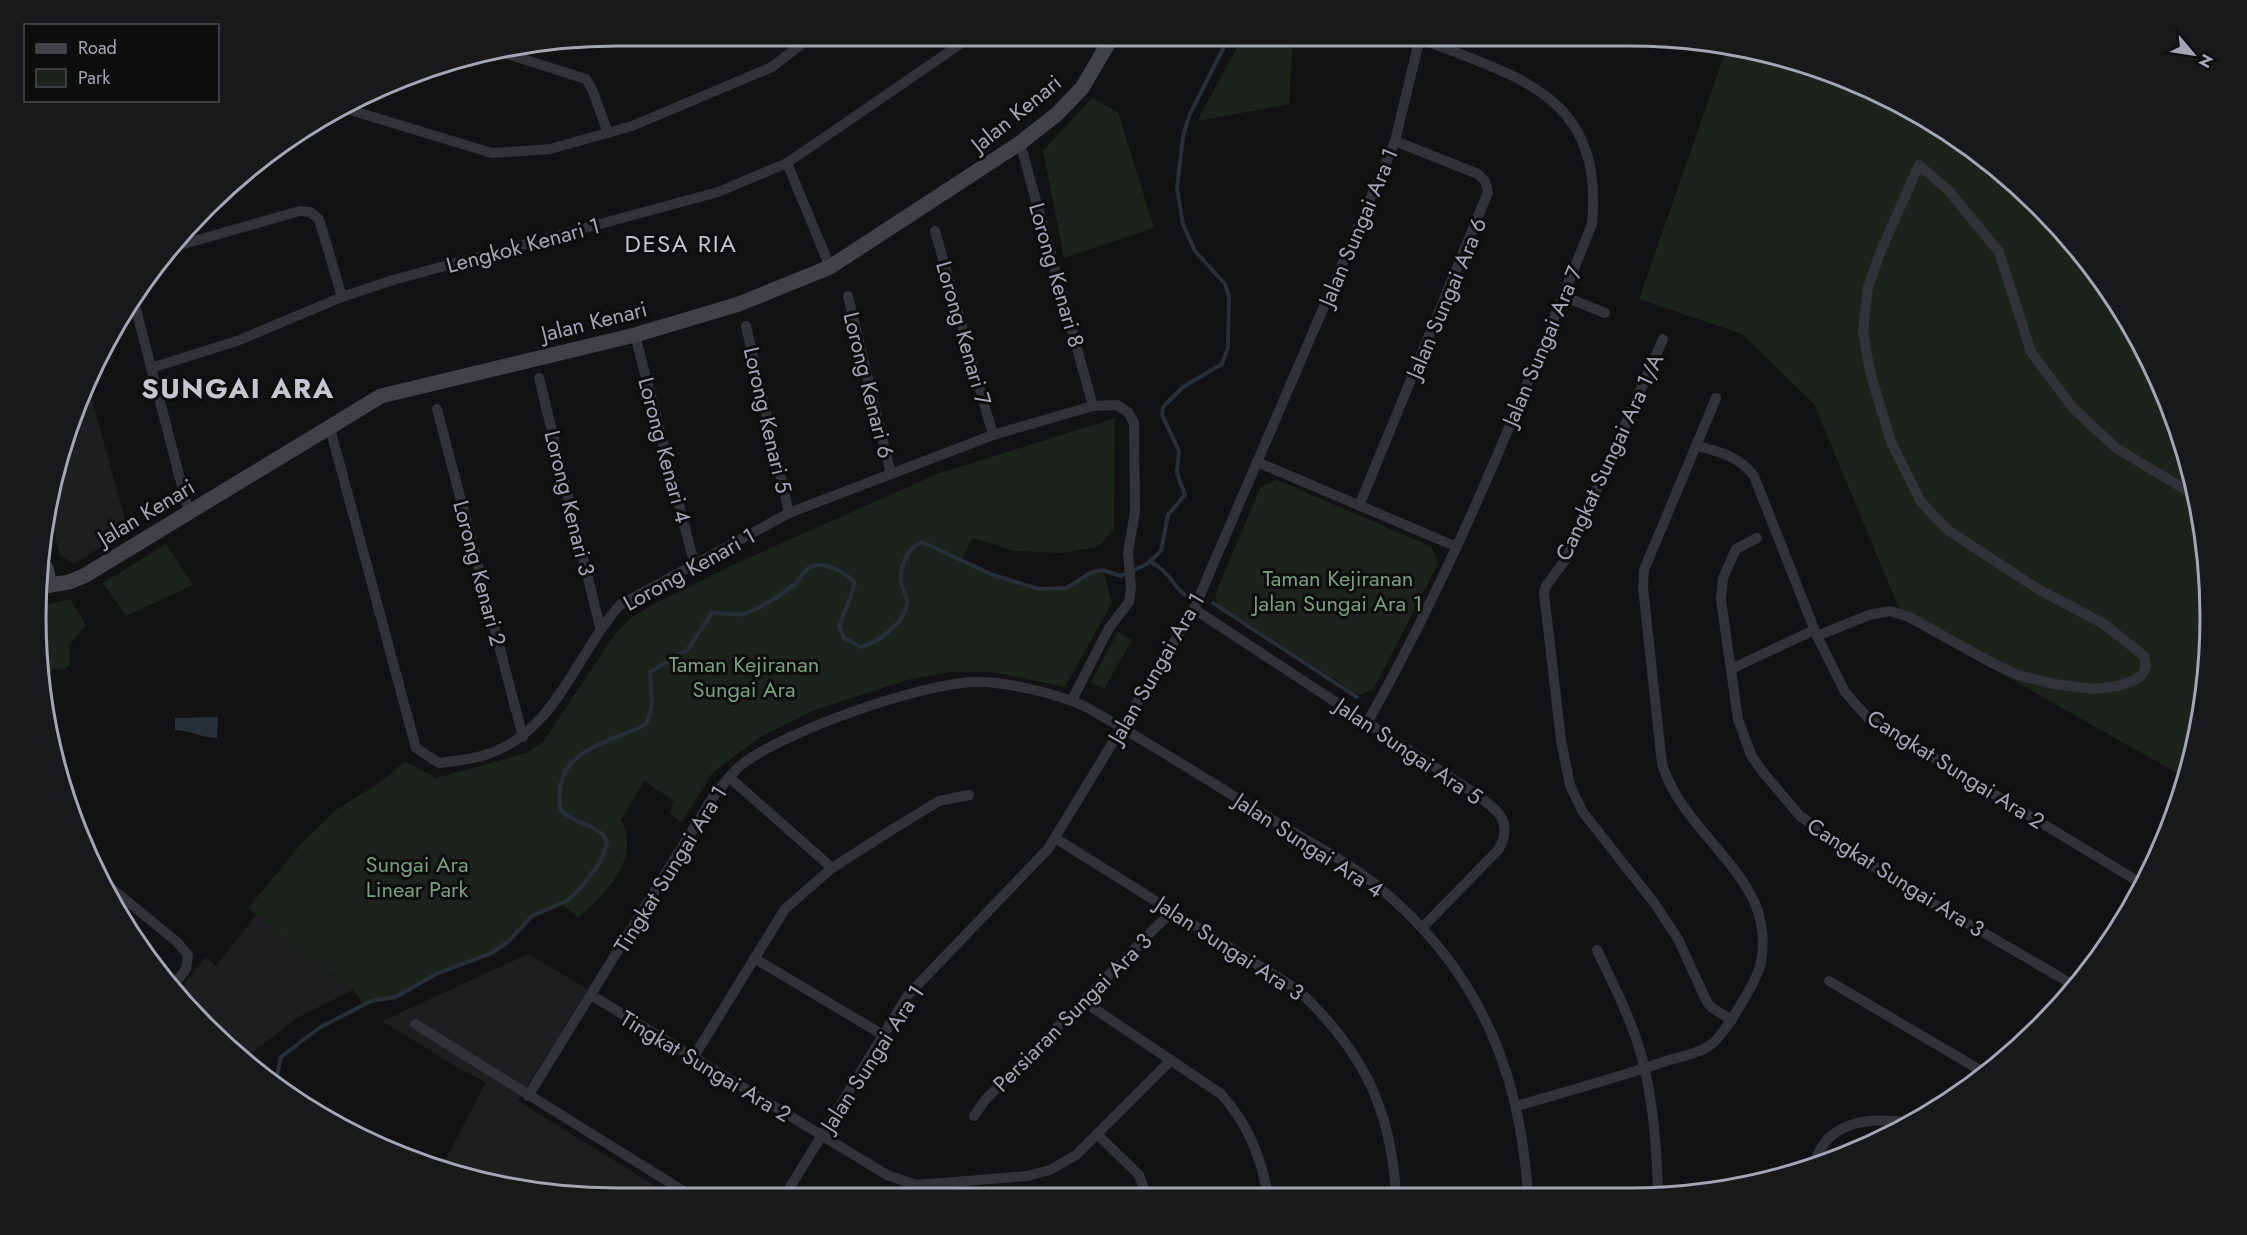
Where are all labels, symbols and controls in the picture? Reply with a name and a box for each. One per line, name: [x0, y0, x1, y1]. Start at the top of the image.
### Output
legend: [24, 24, 219, 102]
north arrow: [2163, 24, 2223, 84]
text: Road: [78, 35, 117, 61]
text: N: [2193, 50, 2219, 72]
text: Park: [78, 65, 110, 91]
street label: Jalan Kenari: [962, 67, 1068, 161]
street label: Jalan Sungai Ara 1: [1309, 143, 1406, 314]
street label: Lorong Kenari 8: [1021, 199, 1093, 351]
street label: Lengkok Kenari 1: [443, 209, 603, 281]
street label: Jalan Sungai Ara 6: [1396, 212, 1494, 386]
district label: DESA RIA: [625, 226, 737, 261]
street label: Lorong Kenari 7: [928, 257, 1000, 409]
street label: Jalan Sungai Ara 7: [1493, 261, 1590, 434]
street label: Jalan Kenari: [535, 292, 650, 350]
street label: Lorong Kenari 6: [835, 309, 903, 461]
street label: Lorong Kenari 5: [736, 344, 800, 496]
street label: Cangkat Sungai Ara 1/A: [1547, 348, 1671, 566]
district label: SUNGAI ARA: [141, 368, 335, 409]
street label: Lorong Kenari 4: [630, 374, 700, 527]
street label: Lorong Kenari 3: [536, 427, 604, 579]
street label: Jalan Kenari: [89, 470, 201, 555]
street label: Lorong Kenari 2: [445, 497, 515, 649]
street label: Lorong Kenari 1: [617, 519, 761, 619]
park label: Taman Kejiranan Jalan Sungai Ara 1: [1250, 562, 1423, 619]
street label: Jalan Sungai Ara 1: [1098, 587, 1212, 752]
park label: Taman Kejiranan Sungai Ara: [669, 648, 819, 705]
street label: Jalan Sungai Ara 5: [1326, 688, 1489, 812]
street label: Cangkat Sungai Ara 2: [1861, 701, 2051, 837]
street label: Tingkat Sungai Ara 1: [606, 779, 734, 959]
street label: Jalan Sungai Ara 4: [1226, 783, 1390, 905]
street label: Cangkat Sungai Ara 3: [1801, 809, 1991, 945]
park label: Sungai Ara Linear Park: [365, 848, 469, 905]
street label: Jalan Sungai Ara 3: [1147, 886, 1311, 1008]
street label: Persiaran Sungai Ara 3: [985, 925, 1159, 1099]
street label: Jalan Sungai Ara 1: [811, 978, 932, 1140]
street label: Tingkat Sungai Ara 2: [614, 1002, 798, 1130]

